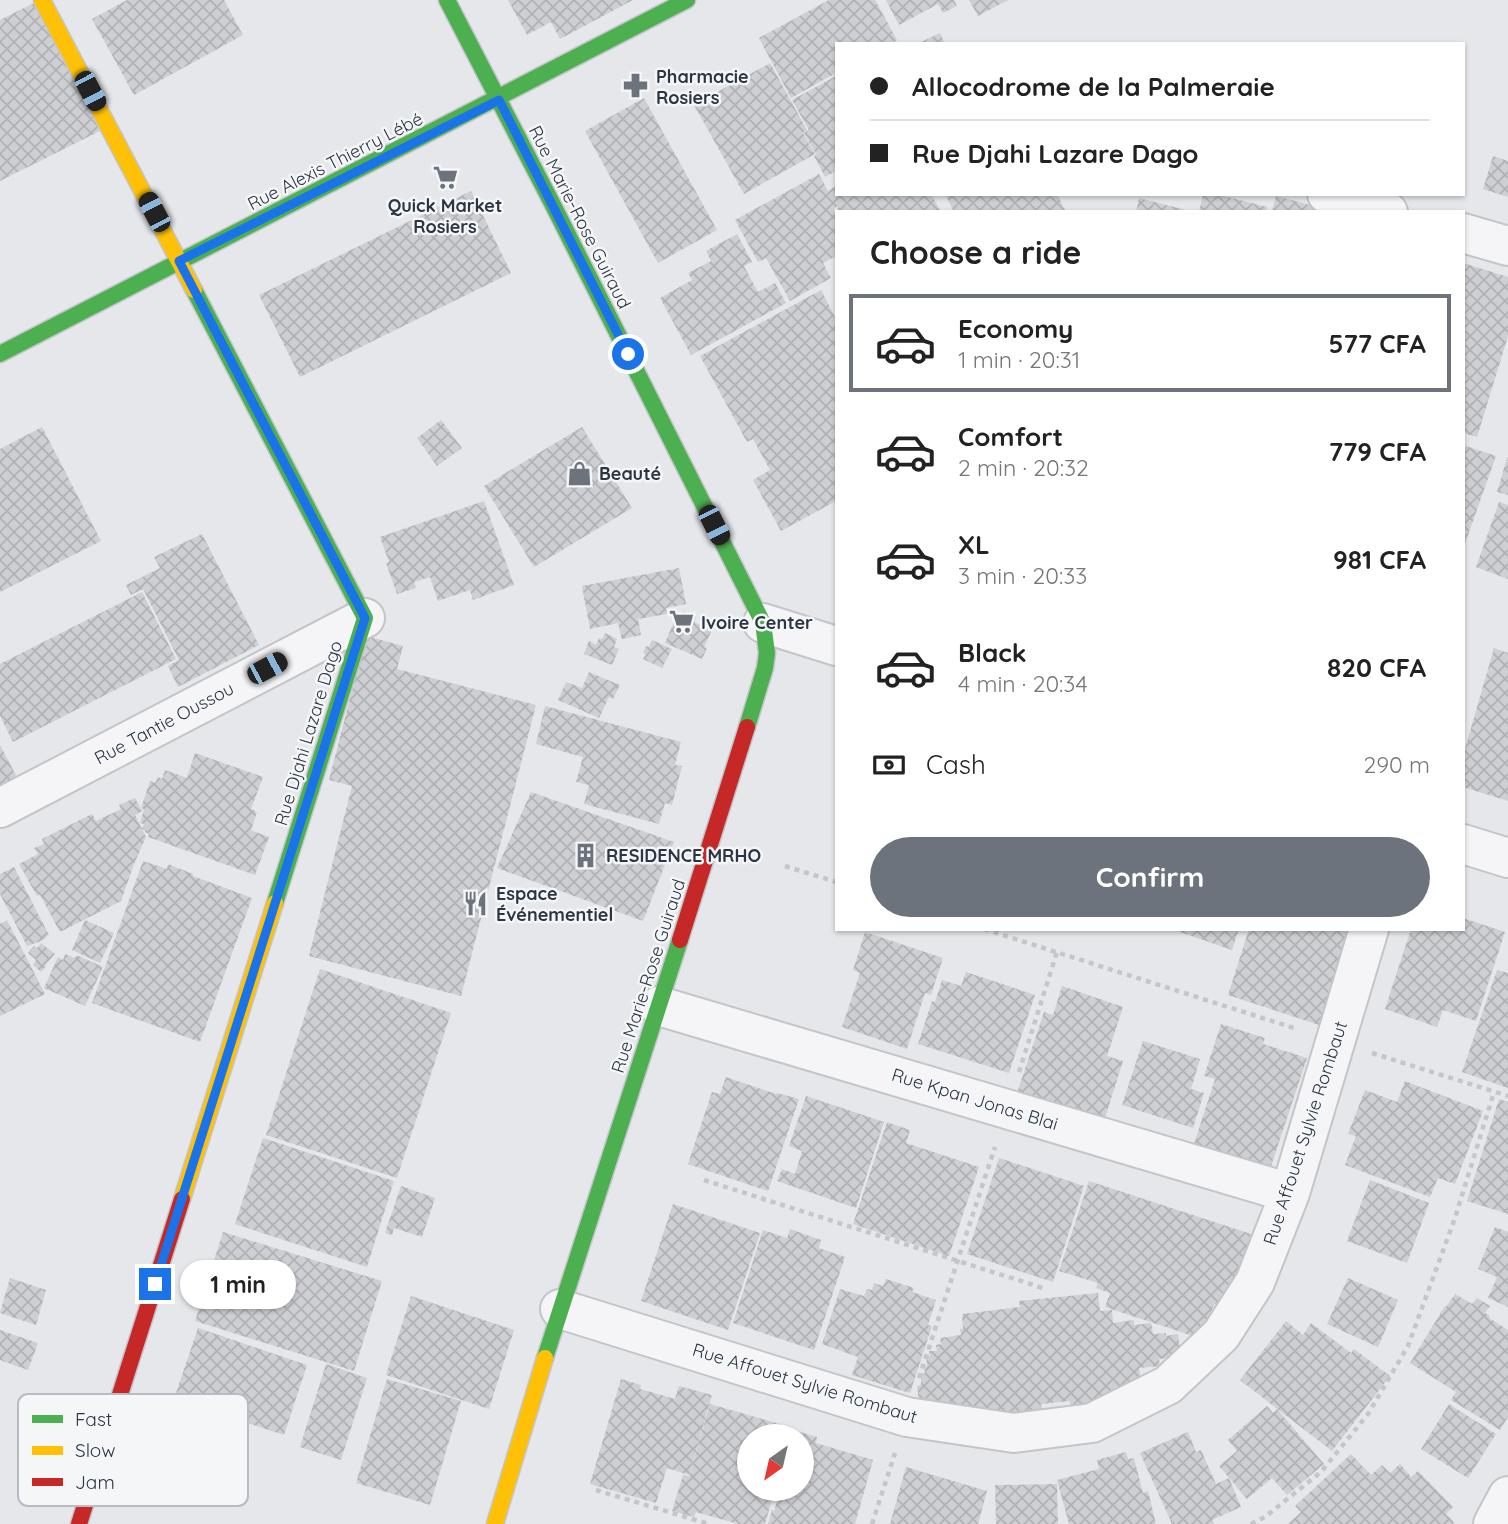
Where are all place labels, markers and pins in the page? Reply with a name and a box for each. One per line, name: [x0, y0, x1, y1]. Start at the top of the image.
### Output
place label: Pharmacie Rosiers: [656, 65, 749, 109]
pharmacy icon: Pharmacie Rosiers: [622, 72, 650, 100]
supermarket icon: Quick Market Rosiers: [431, 164, 459, 192]
place label: Quick Market Rosiers: [388, 194, 502, 238]
shop icon: Beauté: [565, 459, 593, 487]
place label: Beauté: [599, 462, 661, 485]
supermarket icon: Ivoire Center: [667, 608, 695, 636]
place label: Ivoire Center: [701, 611, 813, 634]
building icon: RESIDENCE MRHO: [572, 841, 600, 869]
place label: RESIDENCE MRHO: [606, 844, 761, 867]
place label: Espace Événementiel: [496, 882, 613, 926]
restaurant icon: Espace Événementiel: [462, 889, 490, 917]

